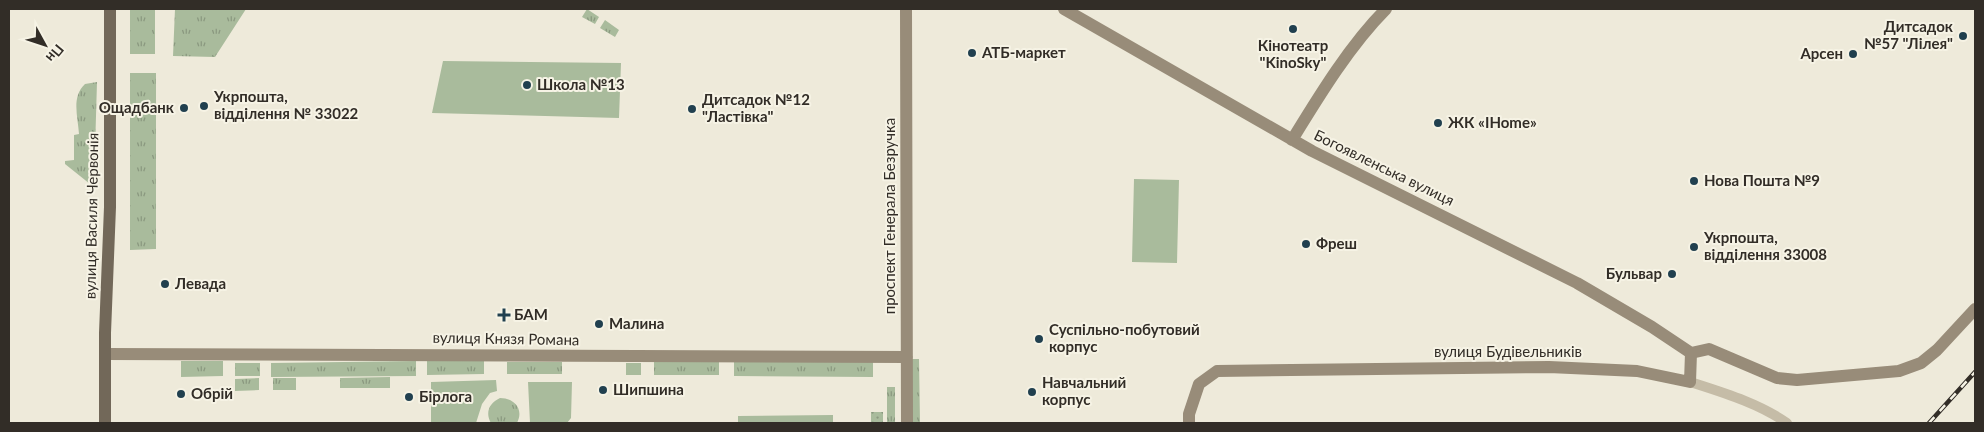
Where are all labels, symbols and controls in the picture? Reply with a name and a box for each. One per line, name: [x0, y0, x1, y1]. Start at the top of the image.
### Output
place label: Дитсадок №57 "Лілея": [1864, 17, 1954, 52]
north arrow: [20, 20, 70, 70]
marker: Кінотеатр "KinoSky": [1287, 23, 1299, 35]
marker: Дитсадок №57 "Лілея": [1957, 30, 1969, 42]
place label: Кінотеатр "KinoSky": [1258, 36, 1328, 71]
text: Пн: [43, 41, 68, 66]
place label: АТБ-маркет: [981, 43, 1066, 61]
place label: Арсен: [1799, 44, 1843, 62]
marker: АТБ-маркет: [966, 47, 978, 59]
marker: Арсен: [1847, 48, 1859, 60]
place label: Школа №13: [537, 75, 625, 93]
marker: Школа №13: [521, 79, 533, 91]
place label: Укрпошта, відділення № 33022: [213, 87, 359, 122]
place label: Дитсадок №12 "Ластівка": [702, 90, 810, 125]
place label: Ощадбанк: [99, 98, 175, 116]
marker: Укрпошта, відділення № 33022: [198, 100, 210, 112]
marker: Ощадбанк: [178, 102, 190, 114]
marker: Дитсадок №12 "Ластівка": [686, 103, 698, 115]
place label: ЖК «IHome»: [1448, 113, 1537, 131]
marker: ЖК «IHome»: [1432, 117, 1444, 129]
street label: проспект Генерала Безручка: [880, 118, 898, 314]
street label: Богоявленська вулиця: [1311, 125, 1457, 209]
street label: вулиця Василя Червонія: [81, 133, 101, 299]
place label: Нова Пошта №9: [1704, 171, 1820, 189]
marker: Нова Пошта №9: [1688, 175, 1700, 187]
place label: Укрпошта, відділення 33008: [1703, 228, 1827, 263]
place label: Фреш: [1316, 234, 1357, 252]
marker: Фреш: [1300, 238, 1312, 250]
marker: Укрпошта, відділення 33008: [1688, 241, 1700, 253]
place label: Бульвар: [1606, 264, 1662, 282]
marker: Бульвар: [1666, 268, 1678, 280]
place label: Левада: [174, 274, 226, 292]
marker: Левада: [159, 278, 171, 290]
place label: БАМ: [514, 305, 548, 323]
marker: БАМ: [498, 309, 510, 321]
place label: Малина: [609, 314, 664, 332]
marker: Малина: [593, 318, 605, 330]
place label: Суспільно-побутовий корпус: [1049, 320, 1200, 355]
street label: вулиця Князя Романа: [432, 328, 580, 348]
marker: Суспільно-побутовий корпус: [1033, 333, 1045, 345]
street label: вулиця Будівельників: [1434, 342, 1582, 360]
place label: Навчальний корпус: [1042, 373, 1126, 408]
place label: Шипшина: [613, 380, 684, 398]
place label: Обрій: [191, 384, 233, 402]
marker: Шипшина: [597, 384, 609, 396]
marker: Навчальний корпус: [1026, 386, 1038, 398]
place label: Бірлога: [419, 387, 472, 405]
marker: Обрій: [175, 388, 187, 400]
marker: Бірлога: [403, 391, 415, 403]

